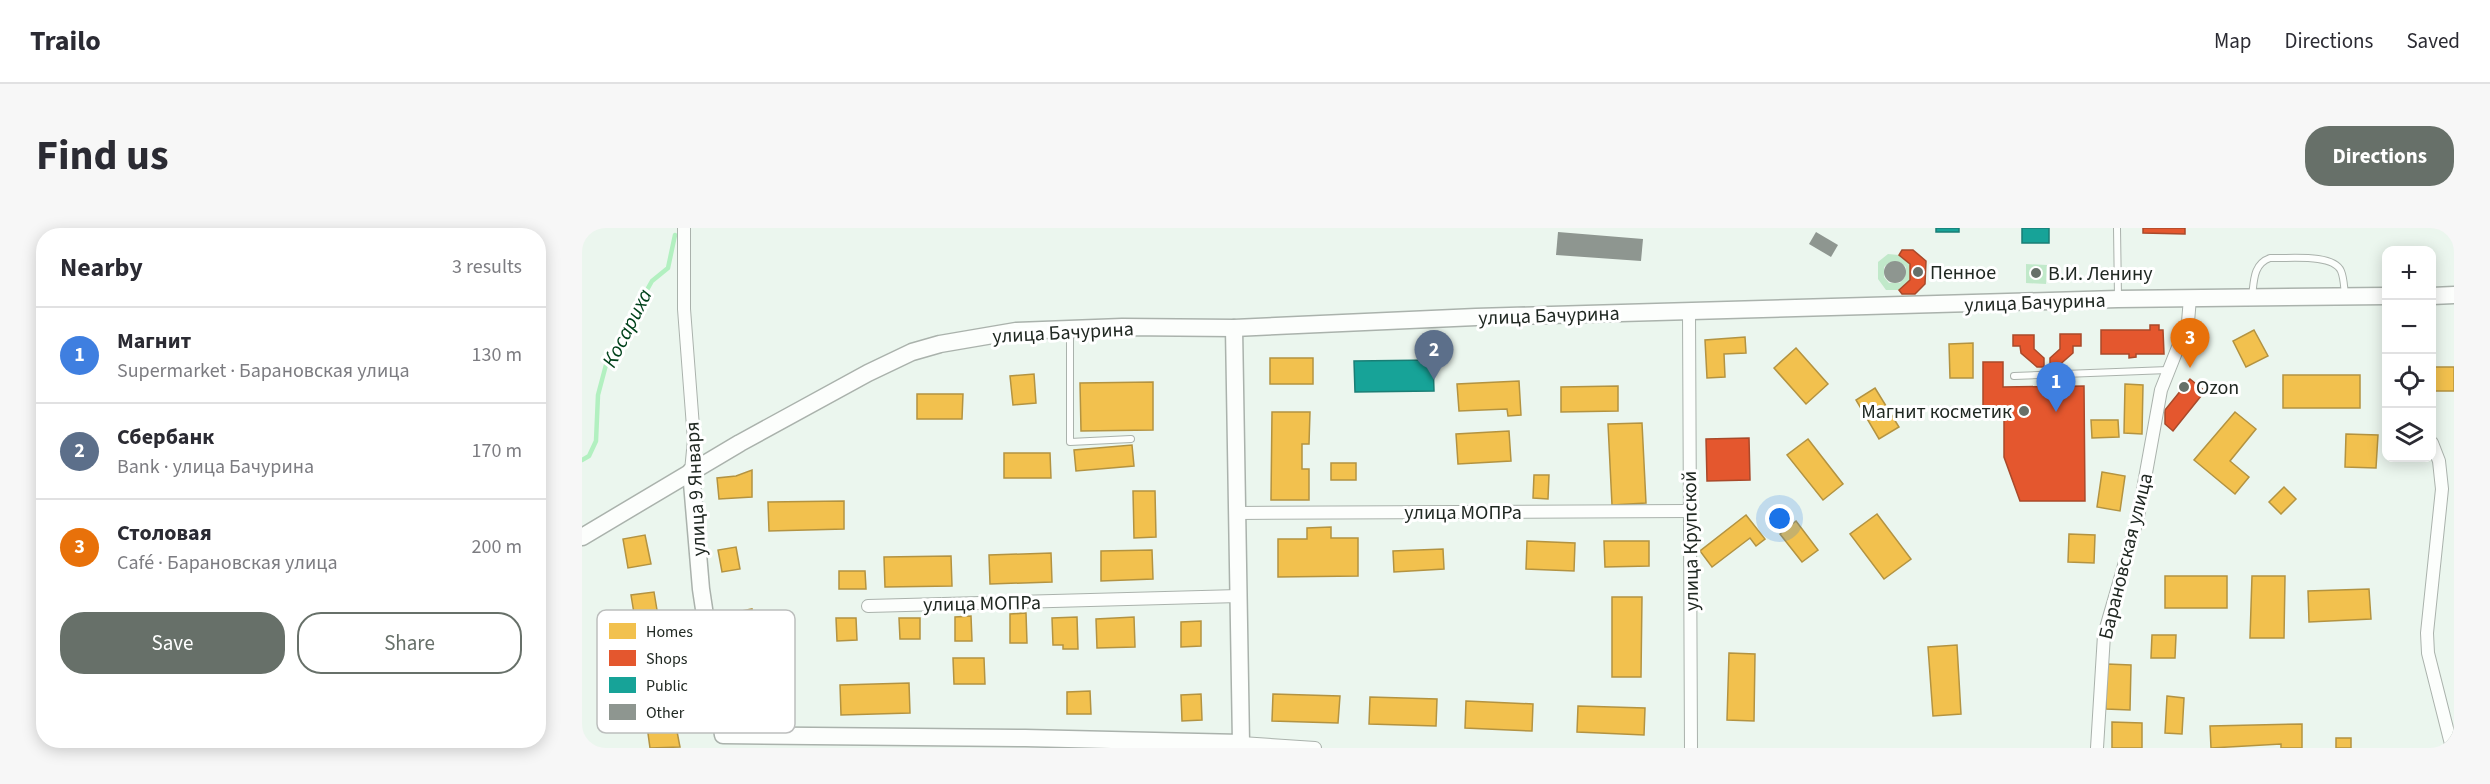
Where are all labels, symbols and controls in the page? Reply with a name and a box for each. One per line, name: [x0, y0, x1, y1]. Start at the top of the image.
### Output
text: Trailo: [30, 21, 101, 61]
text: Map: [2214, 26, 2252, 56]
text: Directions: [2285, 26, 2373, 56]
text: Saved: [2406, 26, 2460, 56]
text: Find us: [36, 126, 169, 186]
button: Directions: [2305, 126, 2454, 186]
map controls: [2382, 246, 2436, 462]
button: +: [2382, 246, 2436, 300]
text: Nearby: [60, 249, 143, 286]
text: 3 results: [452, 253, 522, 281]
place label: Пенное: [1930, 259, 1996, 287]
place label: В.И. Ленину: [2048, 260, 2153, 288]
marker: Пенное: [1911, 265, 1925, 279]
marker: В.И. Ленину: [2029, 266, 2043, 280]
water label: Косариха: [594, 283, 660, 373]
street label: улица Бачурина: [1964, 287, 2106, 319]
street label: улица Бачурина: [1478, 300, 1620, 332]
button: −: [2382, 300, 2436, 354]
street label: улица Бачурина: [992, 315, 1134, 351]
pin: 3: [2170, 318, 2210, 368]
text: Магнит: [117, 325, 191, 357]
pin: 2: [1414, 330, 1454, 380]
text: 1: [74, 341, 85, 369]
text: 130 m: [472, 341, 522, 369]
button: locate: [2382, 354, 2436, 408]
text: Supermarket · Барановская улица: [117, 357, 410, 385]
pin: 1: [2036, 362, 2076, 412]
place label: Ozon: [2196, 374, 2239, 402]
marker: Ozon: [2177, 380, 2191, 394]
place label: Магнит косметик: [1861, 398, 2012, 426]
marker: Магнит косметик: [2017, 404, 2031, 418]
button: layers: [2382, 408, 2436, 462]
text: Сбербанк: [117, 421, 214, 453]
street label: улица 9 Января: [678, 421, 714, 557]
text: 2: [74, 437, 85, 465]
text: 170 m: [472, 437, 522, 465]
text: Bank · улица Бачурина: [117, 453, 314, 481]
street label: Барановская улица: [2092, 470, 2160, 642]
street label: улица Крупской: [1676, 471, 1706, 611]
street label: улица МОПРа: [1404, 499, 1522, 527]
your location: [1765, 504, 1794, 533]
text: Столовая: [117, 517, 212, 549]
text: 3: [74, 533, 85, 561]
text: 200 m: [472, 533, 522, 561]
text: Café · Барановская улица: [117, 549, 338, 577]
street label: улица МОПРа: [923, 589, 1041, 619]
legend: [597, 610, 795, 733]
button: Save: [60, 612, 285, 674]
button: Share: [297, 612, 522, 674]
text: Homes: [646, 621, 693, 643]
text: Shops: [646, 648, 688, 670]
text: Public: [646, 675, 688, 697]
text: Other: [646, 702, 685, 724]

